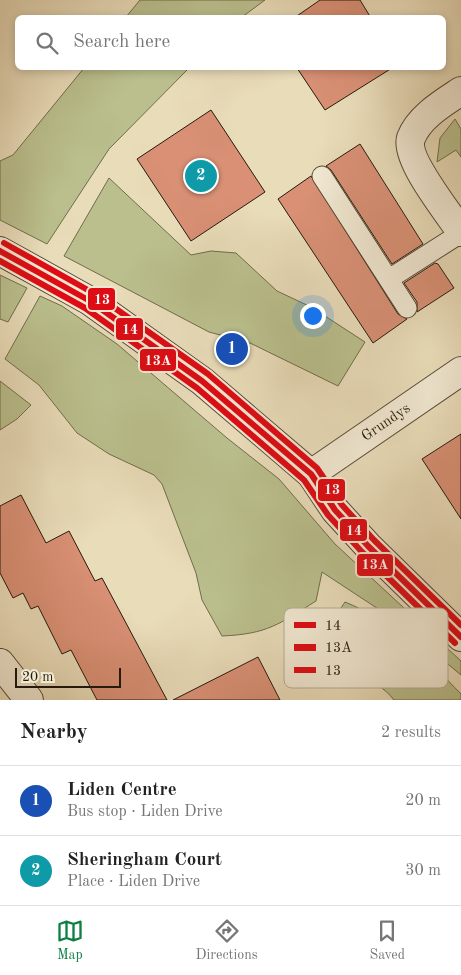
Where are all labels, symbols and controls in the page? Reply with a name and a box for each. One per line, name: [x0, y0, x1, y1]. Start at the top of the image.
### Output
search box: [15, 15, 446, 70]
icon: search: [33, 29, 61, 57]
text: Search here: [73, 33, 170, 52]
pin: 2: [185, 157, 217, 195]
line badge: 13: [87, 287, 116, 311]
text: 13: [94, 293, 110, 307]
your location: [300, 303, 326, 329]
line badge: 14: [115, 317, 144, 341]
text: 14: [122, 323, 138, 337]
pin: 1: [216, 330, 248, 368]
line badge: 13A: [139, 348, 177, 372]
text: 13A: [145, 354, 172, 368]
street label: Grundys: [359, 401, 413, 444]
line badge: 13: [317, 478, 346, 502]
text: 13: [324, 483, 340, 497]
line badge: 14: [339, 518, 368, 542]
text: 14: [346, 524, 362, 538]
line badge: 13A: [356, 553, 394, 577]
text: 13A: [362, 558, 389, 572]
legend: [284, 608, 448, 688]
text: 14: [325, 619, 341, 633]
text: 13A: [325, 641, 352, 655]
text: 13: [325, 664, 341, 678]
scale bar: [15, 665, 121, 688]
text: 20 m: [22, 670, 53, 684]
text: Nearby: [20, 722, 88, 743]
text: 2 results: [381, 725, 441, 741]
text: Liden Centre: [67, 781, 177, 800]
text: 1: [31, 793, 41, 809]
text: 20 m: [405, 793, 441, 809]
text: Bus stop · Liden Drive: [67, 804, 223, 820]
text: Sheringham Court: [67, 851, 222, 870]
text: 2: [31, 863, 41, 879]
text: 30 m: [405, 863, 441, 879]
text: Place · Liden Drive: [67, 874, 200, 890]
tab: Map: [56, 917, 84, 964]
tab: Directions: [196, 917, 258, 964]
tab: Saved: [369, 917, 405, 964]

